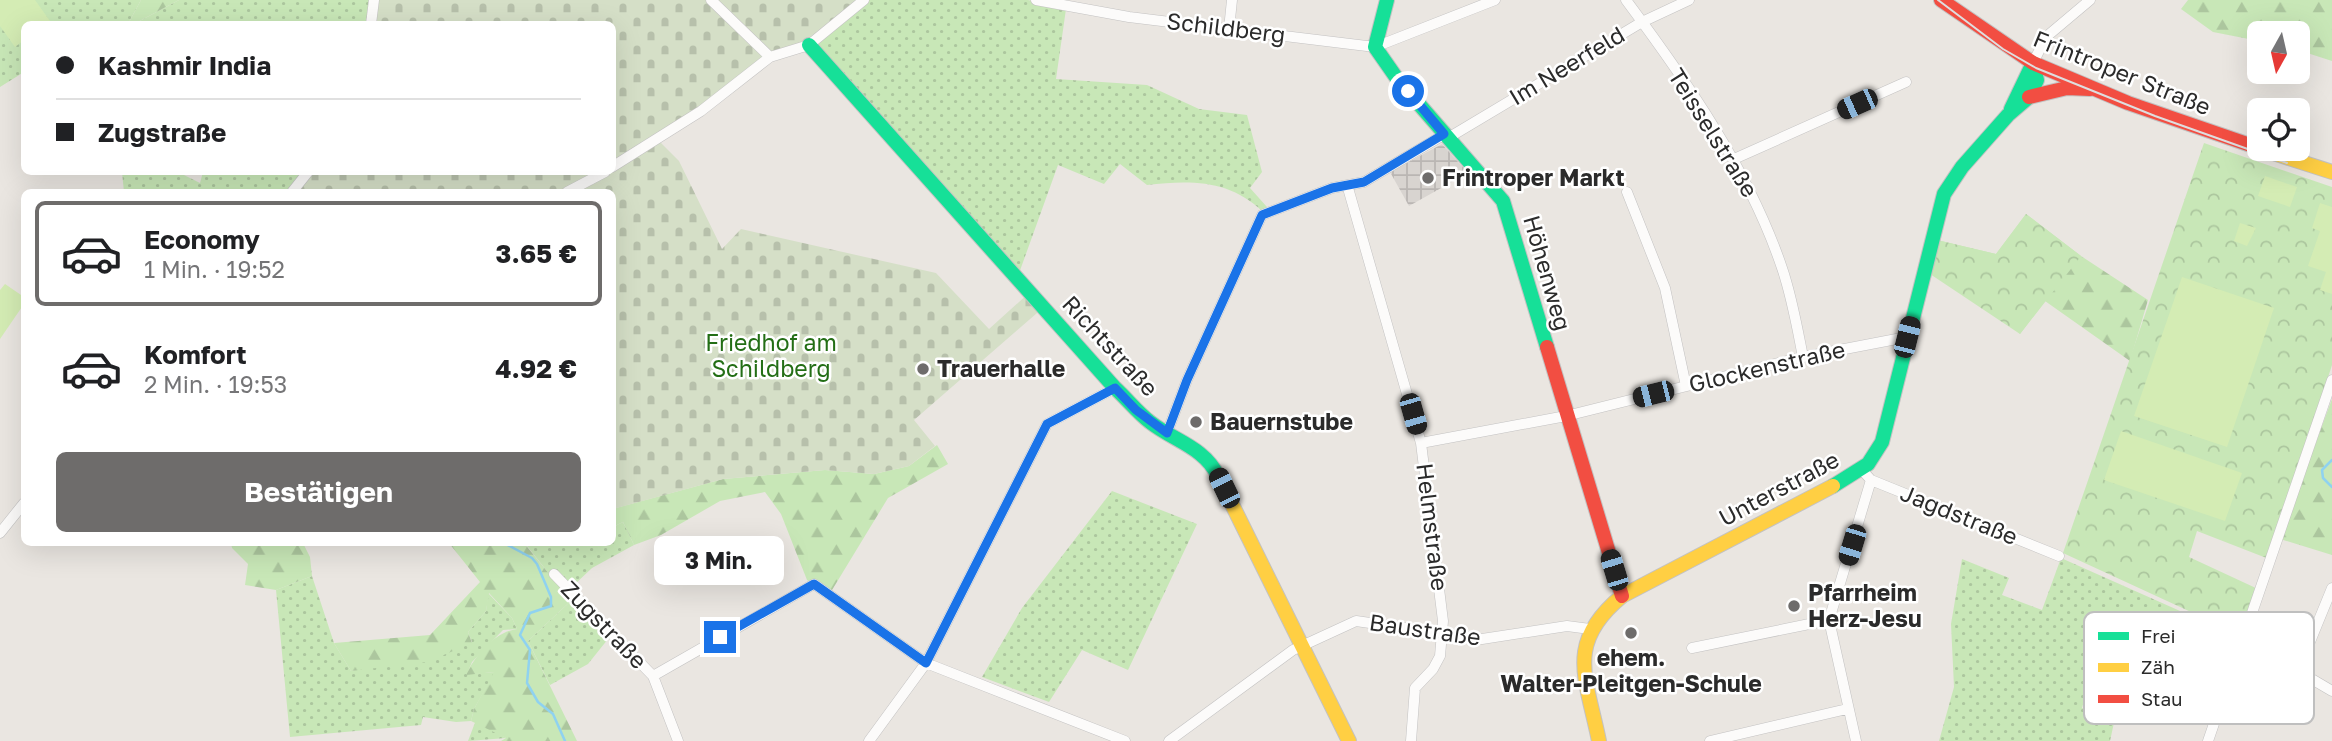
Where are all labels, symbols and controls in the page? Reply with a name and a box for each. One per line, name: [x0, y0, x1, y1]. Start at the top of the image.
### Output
street label: Schildberg: [1165, 6, 1287, 48]
street label: Im Neerfeld: [1504, 20, 1629, 111]
north arrow: [2247, 21, 2310, 84]
map controls: [2247, 21, 2310, 161]
street label: Frintroper Straße: [2030, 24, 2215, 120]
text: Kashmir India: [98, 50, 271, 81]
street label: Teisselstraße: [1663, 63, 1765, 202]
route start: [1392, 75, 1424, 107]
car: [1834, 86, 1881, 122]
button: locate: [2247, 98, 2310, 161]
text: Zugstraße: [98, 117, 226, 148]
place label: Frintroper Markt: [1442, 163, 1625, 191]
marker: Frintroper Markt: [1420, 170, 1436, 186]
street label: Höhenweg: [1518, 212, 1578, 334]
icon: car: [60, 222, 123, 285]
text: Economy: [144, 224, 260, 255]
text: 3.65 €: [496, 238, 577, 269]
text: 1 Min. · 19:52: [144, 255, 285, 283]
street label: Richtstraße: [1057, 289, 1164, 401]
car: [1892, 314, 1923, 360]
park label: Friedhof am Schildberg: [705, 328, 837, 382]
street label: Glockenstraße: [1686, 334, 1848, 398]
icon: car: [60, 337, 123, 400]
text: Komfort: [144, 339, 247, 370]
text: 4.92 €: [495, 353, 577, 384]
place label: Trauerhalle: [937, 354, 1065, 382]
marker: Trauerhalle: [915, 361, 931, 377]
text: 2 Min. · 19:53: [144, 370, 287, 398]
car: [1631, 379, 1676, 409]
car: [1398, 391, 1429, 437]
place label: Bauernstube: [1210, 407, 1353, 435]
marker: Bauernstube: [1188, 414, 1204, 430]
street label: Unterstraße: [1714, 445, 1843, 531]
button: Bestätigen: [56, 452, 581, 532]
street label: Helmstraße: [1411, 461, 1455, 592]
car: [1206, 465, 1243, 511]
street label: Jagdstraße: [1897, 478, 2022, 550]
car: [1836, 522, 1869, 568]
callout: 3 Min.: [655, 536, 785, 584]
text: 3 Min.: [685, 546, 753, 574]
car: [1598, 547, 1631, 593]
street label: Zugstraße: [556, 575, 653, 674]
place label: Pfarrheim Herz-Jesu: [1808, 578, 1922, 632]
marker: Pfarrheim Herz-Jesu: [1786, 598, 1802, 614]
street label: Baustraße: [1368, 607, 1483, 651]
legend: [2084, 612, 2314, 724]
route end: [704, 621, 736, 653]
text: Frei: [2141, 624, 2176, 647]
marker: ehem. Walter-Pleitgen-Schule: [1623, 625, 1639, 641]
place label: ehem. Walter-Pleitgen-Schule: [1500, 643, 1762, 697]
text: Zäh: [2141, 655, 2175, 678]
text: Stau: [2141, 687, 2183, 710]

